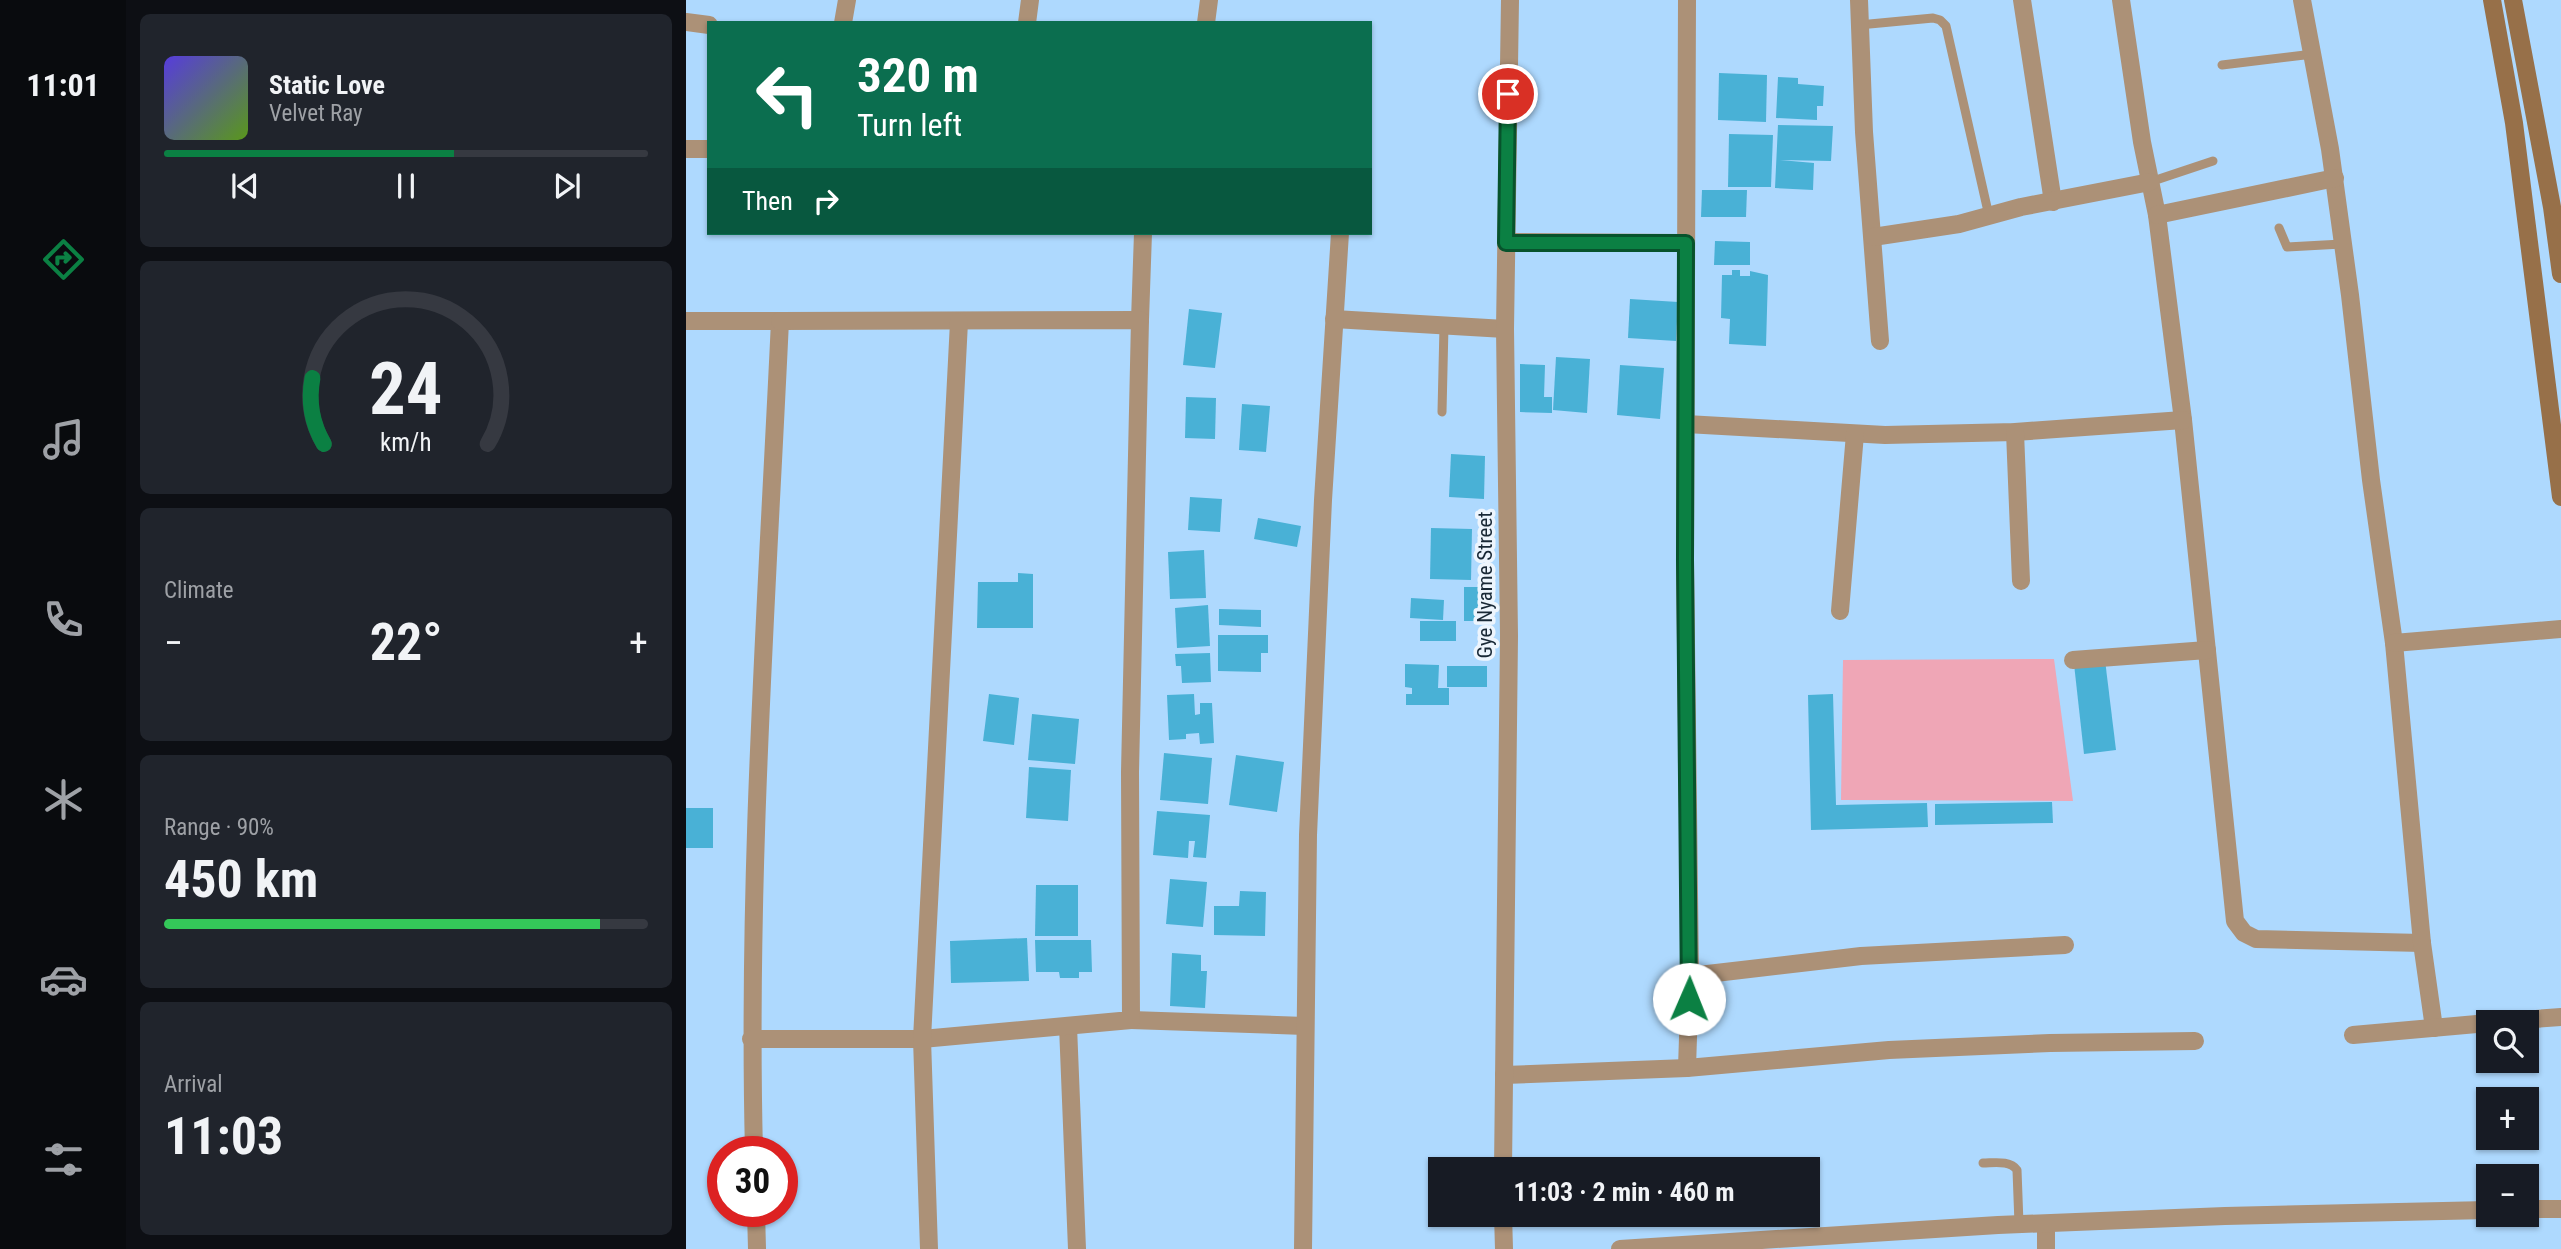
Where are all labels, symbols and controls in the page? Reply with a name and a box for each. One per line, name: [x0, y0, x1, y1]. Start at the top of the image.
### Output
text: 320 m: [857, 47, 979, 104]
icon: left: [742, 49, 833, 140]
pin: [1478, 64, 1538, 124]
text: 11:01: [26, 66, 100, 104]
text: Static Love: [269, 70, 385, 100]
icon: arrive: [1489, 75, 1527, 113]
text: Velvet Ray: [269, 100, 363, 127]
text: Turn left: [857, 106, 962, 144]
icon: previous: [226, 167, 264, 205]
icon: pause: [387, 167, 425, 205]
icon: next: [548, 167, 586, 205]
icon: right: [807, 182, 845, 220]
text: Then: [742, 186, 793, 216]
icon: directions: [39, 235, 88, 284]
text: 24: [369, 346, 443, 432]
icon: music: [39, 415, 88, 464]
text: km/h: [380, 427, 432, 456]
street label: Gye Nyame Street: [1473, 511, 1497, 659]
text: Climate: [164, 577, 234, 604]
icon: phone: [39, 595, 88, 644]
text: 22°: [370, 612, 442, 673]
text: −: [164, 621, 183, 665]
text: +: [629, 621, 648, 665]
icon: climate: [39, 775, 88, 824]
text: Range · 90%: [164, 814, 274, 841]
text: 450 km: [164, 849, 318, 910]
icon: car: [39, 955, 88, 1004]
position arrow: [1652, 962, 1726, 1036]
map controls: [2476, 1010, 2539, 1227]
button: search: [2476, 1010, 2539, 1073]
text: Arrival: [164, 1071, 223, 1098]
button: +: [2476, 1087, 2539, 1150]
text: 11:03: [164, 1106, 283, 1167]
icon: filters: [39, 1135, 88, 1184]
speed limit sign: 30: [707, 1136, 798, 1227]
button: −: [2476, 1164, 2539, 1227]
text: 11:03 · 2 min · 460 m: [1514, 1177, 1734, 1207]

